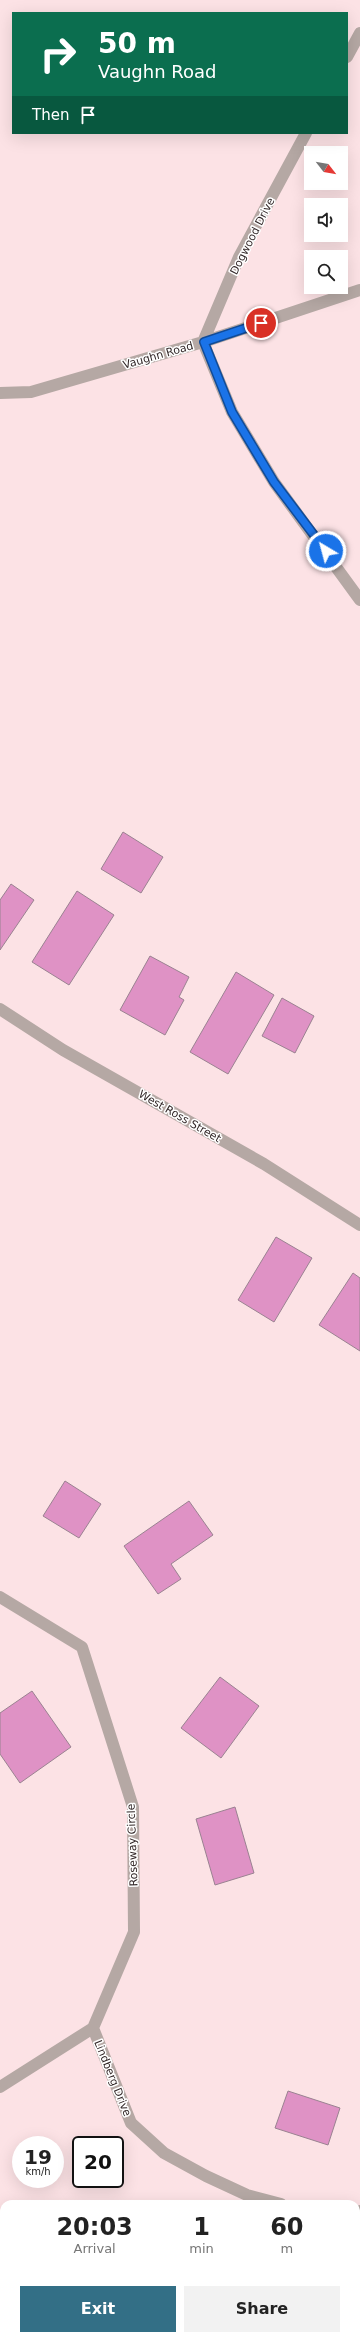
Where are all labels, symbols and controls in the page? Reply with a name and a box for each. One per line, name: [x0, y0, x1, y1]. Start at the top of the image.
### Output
text: 50 m: [98, 27, 176, 60]
icon: right: [32, 28, 84, 80]
text: Vaughn Road: [98, 61, 217, 82]
icon: arrive: [77, 104, 99, 126]
text: Then: [32, 106, 69, 124]
north arrow: [304, 146, 348, 190]
map controls: [304, 146, 348, 294]
street label: Dogwood Drive: [227, 195, 278, 277]
button: sound: [304, 198, 348, 242]
button: search: [304, 250, 348, 294]
pin: [244, 306, 278, 340]
icon: arrive: [250, 312, 272, 334]
street label: Vaughn Road: [122, 339, 195, 372]
position arrow: [305, 530, 347, 572]
street label: West Ross Street: [136, 1088, 224, 1146]
street label: Roseway Circle: [125, 1803, 140, 1887]
street label: Lindberg Drive: [91, 2038, 134, 2118]
speed limit sign: 20: [72, 2136, 124, 2188]
text: 19: [24, 2145, 52, 2169]
text: km/h: [25, 2166, 51, 2177]
text: 20:03: [56, 2213, 133, 2241]
text: 1: [193, 2213, 210, 2241]
text: 60: [270, 2213, 304, 2241]
text: Arrival: [73, 2241, 116, 2256]
text: min: [189, 2241, 214, 2256]
text: m: [281, 2241, 293, 2256]
button: Exit: [20, 2286, 176, 2332]
button: Share: [184, 2286, 340, 2332]

